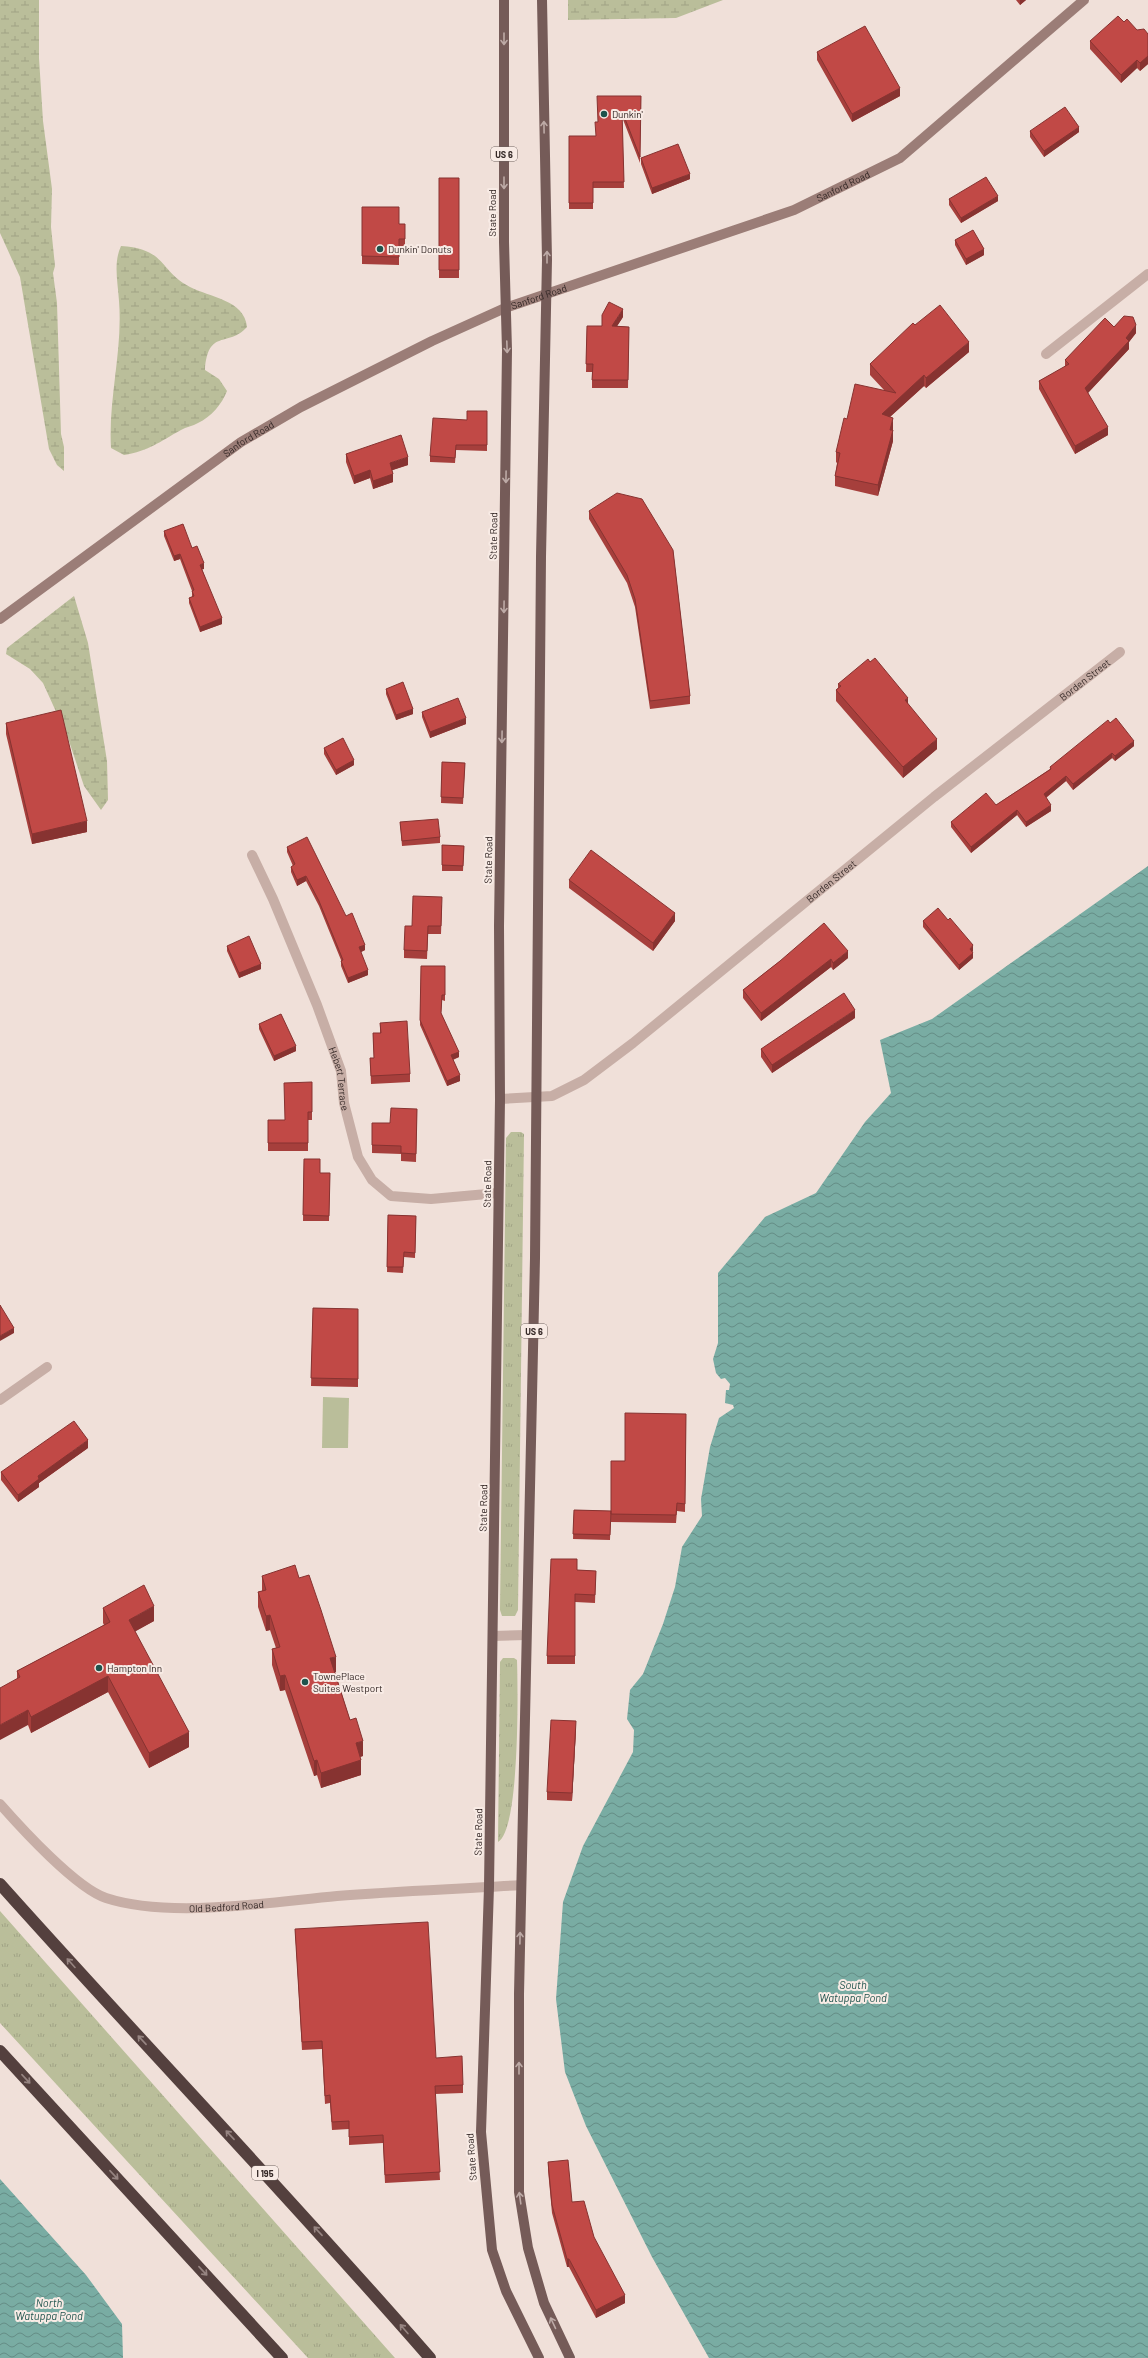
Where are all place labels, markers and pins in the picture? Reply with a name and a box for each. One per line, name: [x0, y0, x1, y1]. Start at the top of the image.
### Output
place label: Dunkin': [612, 108, 643, 120]
marker: Dunkin': [599, 109, 609, 119]
place label: Dunkin' Donuts: [388, 243, 452, 255]
marker: Dunkin' Donuts: [375, 244, 385, 254]
place label: Hampton Inn: [107, 1662, 162, 1674]
marker: Hampton Inn: [94, 1663, 104, 1673]
place label: TownePlace Suites Westport: [313, 1670, 383, 1694]
marker: TownePlace Suites Westport: [300, 1677, 310, 1687]

